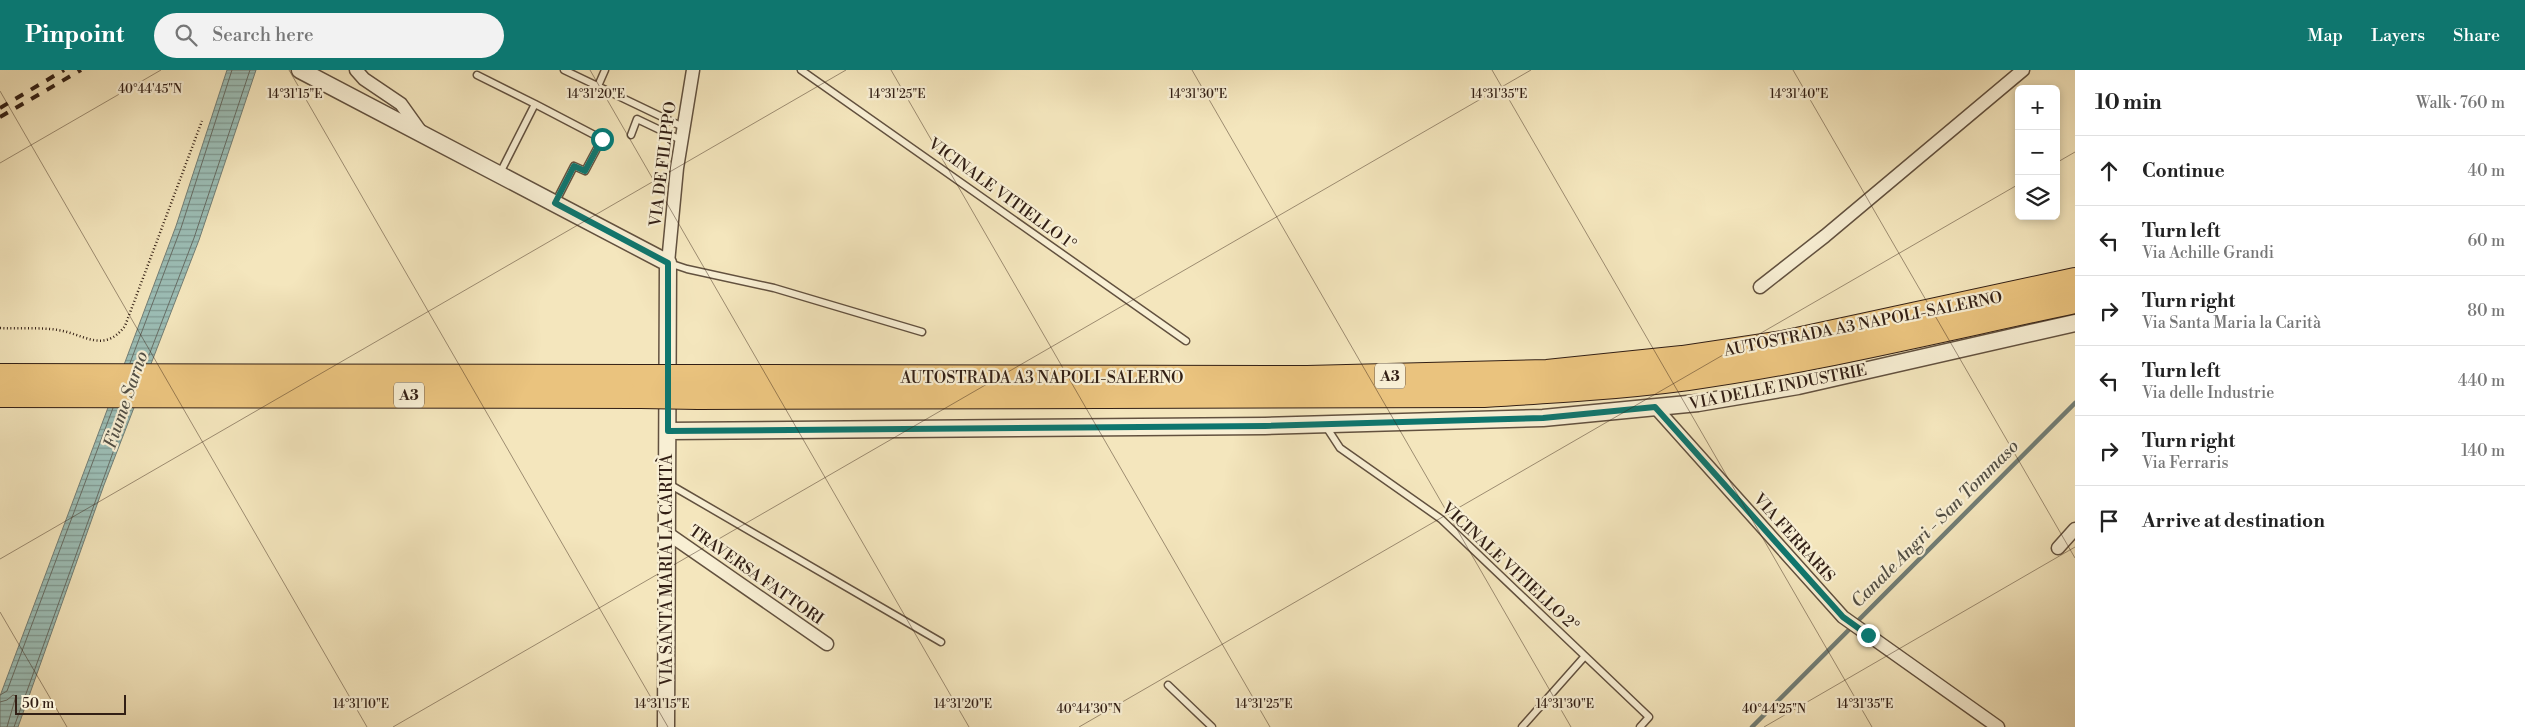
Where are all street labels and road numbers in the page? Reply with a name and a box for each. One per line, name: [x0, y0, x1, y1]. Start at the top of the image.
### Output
street label: VIA DE FILIPPO: [645, 100, 681, 229]
street label: VICINALE VITIELLO 1°: [923, 133, 1080, 254]
street label: AUTOSTRADA A3 NAPOLI-SALERNO: [1721, 287, 2004, 361]
street label: VIA DELLE INDUSTRIE: [1686, 360, 1869, 414]
road number: A3: [1375, 364, 1405, 388]
street label: AUTOSTRADA A3 NAPOLI-SALERNO: [899, 368, 1184, 388]
road number: A3: [394, 382, 424, 408]
street label: VIA SANTA MARIA LA CARITÀ: [655, 453, 677, 687]
street label: VIA FERRARIS: [1748, 489, 1839, 586]
street label: VICINALE VITIELLO 2°: [1437, 498, 1583, 636]
street label: TRAVERSA FATTORI: [685, 521, 827, 629]

